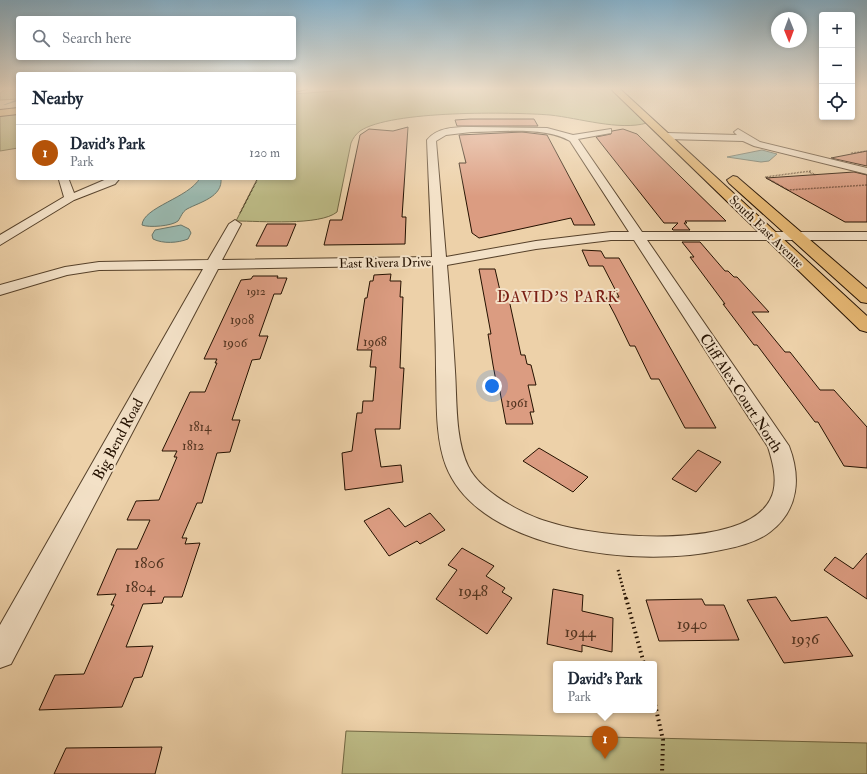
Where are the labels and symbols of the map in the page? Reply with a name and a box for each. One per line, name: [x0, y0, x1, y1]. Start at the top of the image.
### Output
north arrow: [771, 12, 807, 48]
street label: South East Avenue: [726, 192, 807, 272]
street label: East Rivera Drive: [339, 254, 432, 272]
house number: 1912: [247, 285, 266, 298]
district label: DAVID'S PARK: [497, 287, 619, 307]
house number: 1908: [230, 312, 254, 328]
street label: Cliff Alex Court North: [695, 330, 786, 456]
house number: 1968: [363, 334, 387, 350]
house number: 1906: [223, 335, 249, 351]
your location: [482, 376, 502, 396]
street label: Big Bend Road: [89, 395, 148, 483]
house number: 1961: [506, 395, 529, 411]
house number: 1814: [189, 419, 212, 435]
house number: 1812: [182, 438, 204, 454]
house number: 1806: [134, 553, 165, 573]
house number: 1804: [125, 577, 156, 597]
house number: 1948: [458, 581, 488, 601]
house number: 1940: [677, 614, 707, 634]
house number: 1944: [564, 622, 597, 642]
house number: 1936: [791, 629, 820, 649]
pin: 1: [592, 726, 618, 759]

